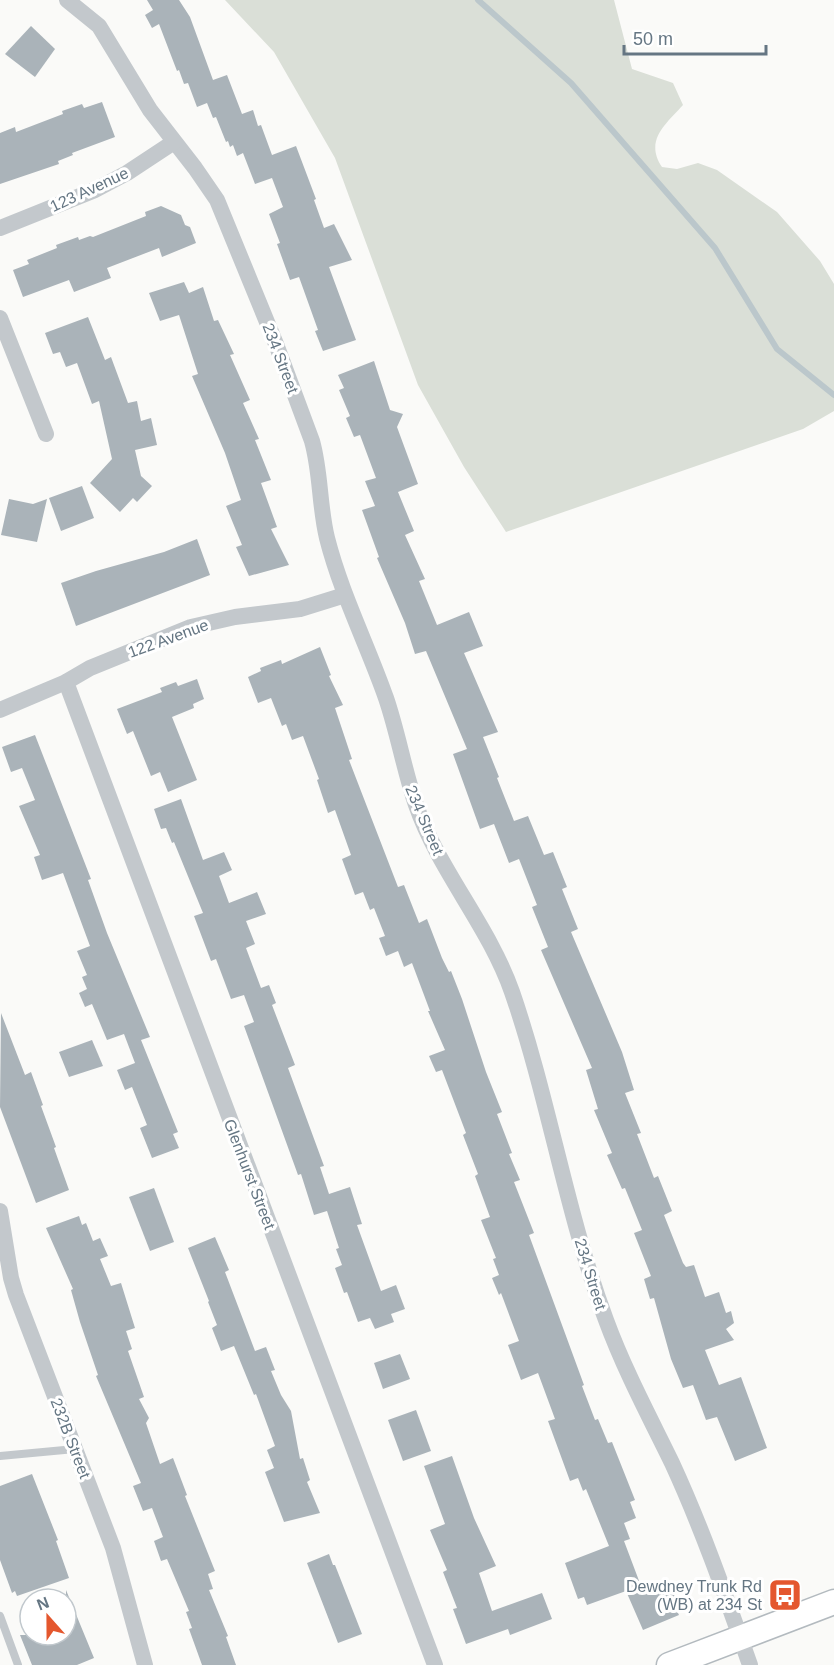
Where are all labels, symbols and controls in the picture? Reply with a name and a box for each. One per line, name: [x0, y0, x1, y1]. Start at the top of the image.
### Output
scale bar: [624, 18, 766, 56]
text: 50 m: [633, 29, 673, 49]
street label: 123 Avenue: [47, 164, 131, 215]
street label: 234 Street: [259, 321, 302, 396]
street label: 122 Avenue: [126, 616, 211, 661]
street label: 234 Street: [402, 783, 447, 858]
street label: Glenhurst Street: [221, 1117, 279, 1232]
street label: 234 Street: [572, 1236, 610, 1312]
street label: 232B Street: [47, 1396, 94, 1481]
bus stop icon: Dewdney Trunk Rd (WB) at 234 St: [767, 1577, 803, 1613]
place label: Dewdney Trunk Rd (WB) at 234 St: [626, 1578, 763, 1613]
north arrow: [18, 1587, 78, 1647]
text: N: [34, 1593, 51, 1613]

